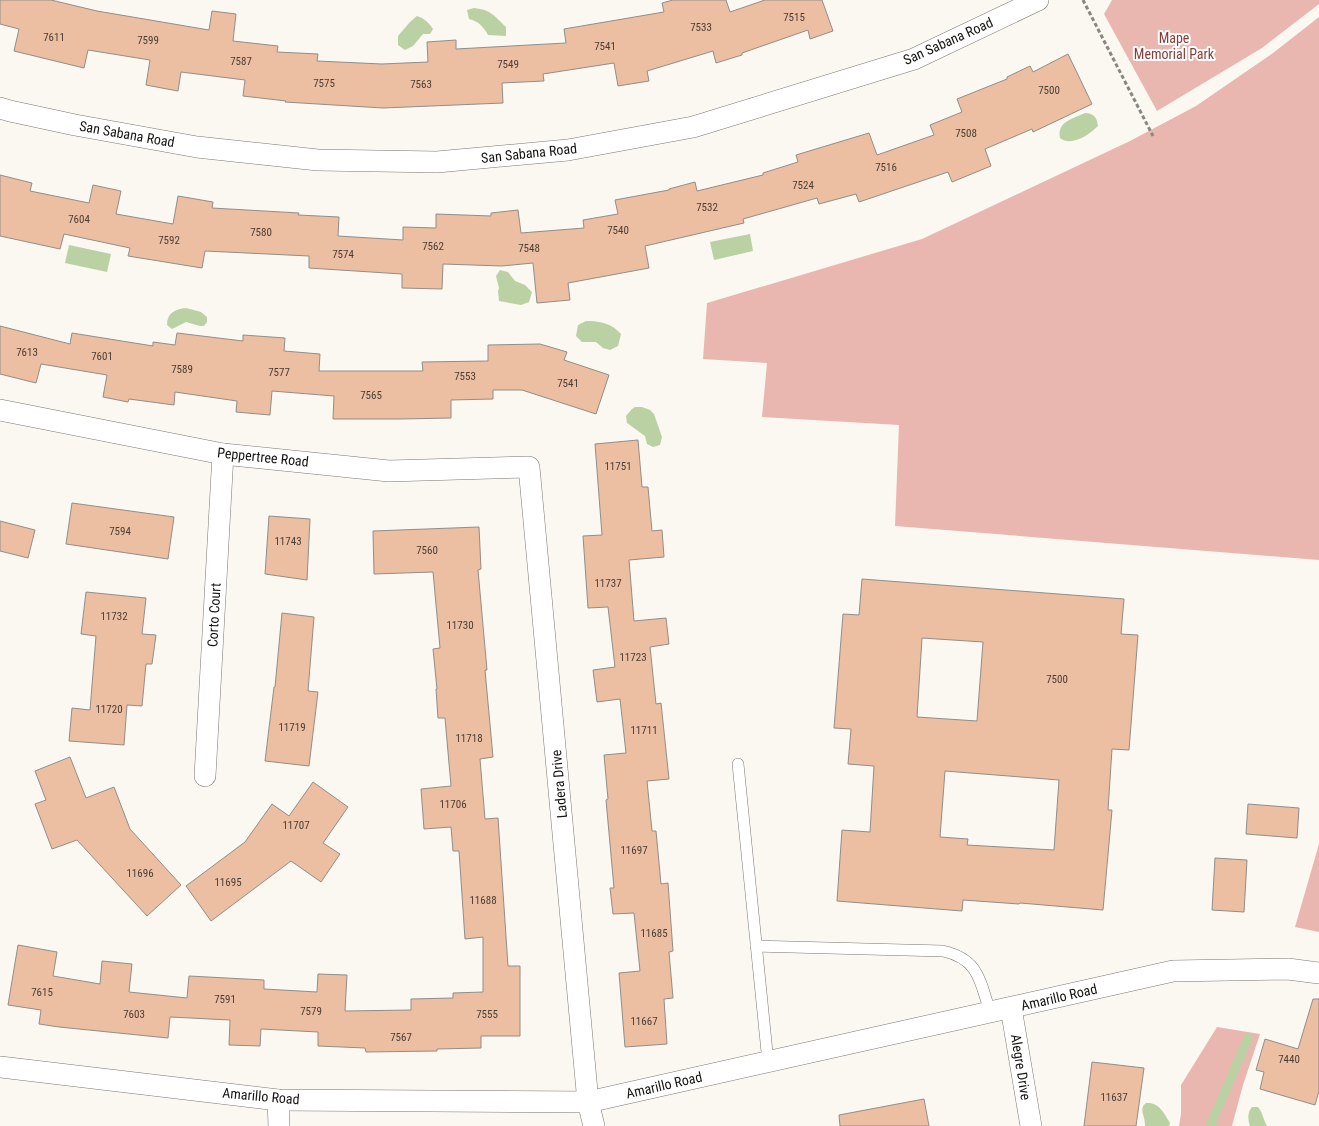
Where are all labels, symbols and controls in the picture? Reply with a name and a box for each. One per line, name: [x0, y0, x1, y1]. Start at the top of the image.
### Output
house number: 7515: [783, 11, 805, 24]
street label: San Sabana Road: [901, 14, 995, 68]
house number: 7533: [690, 21, 712, 34]
park label: Mape Memorial Park: [1134, 30, 1215, 62]
house number: 7611: [43, 31, 65, 44]
house number: 7599: [137, 34, 159, 47]
house number: 7541: [594, 40, 616, 53]
house number: 7587: [230, 55, 252, 68]
house number: 7549: [497, 58, 519, 71]
house number: 7575: [313, 77, 335, 90]
house number: 7563: [410, 78, 432, 91]
house number: 7500: [1038, 84, 1060, 97]
street label: San Sabana Road: [78, 118, 176, 150]
house number: 7508: [955, 127, 977, 140]
street label: San Sabana Road: [480, 140, 578, 166]
house number: 7516: [875, 161, 897, 174]
house number: 7524: [792, 179, 814, 192]
house number: 7532: [696, 201, 718, 214]
house number: 7604: [68, 213, 90, 226]
house number: 7540: [607, 224, 629, 237]
house number: 7580: [250, 226, 272, 239]
house number: 7592: [158, 234, 180, 247]
house number: 7562: [422, 240, 444, 253]
house number: 7548: [518, 242, 540, 255]
house number: 7574: [332, 248, 354, 261]
house number: 7613: [16, 346, 38, 359]
house number: 7601: [91, 350, 113, 363]
house number: 7589: [171, 363, 193, 376]
house number: 7577: [268, 366, 290, 379]
house number: 7553: [454, 370, 476, 383]
house number: 7541: [557, 377, 579, 390]
house number: 7565: [360, 389, 382, 402]
street label: Peppertree Road: [216, 444, 310, 470]
house number: 11751: [604, 460, 632, 473]
house number: 7594: [109, 525, 131, 538]
house number: 11743: [274, 535, 302, 548]
house number: 7560: [416, 544, 438, 557]
house number: 11737: [594, 577, 622, 590]
street label: Corto Court: [204, 582, 224, 648]
house number: 11732: [100, 610, 128, 623]
house number: 11730: [446, 619, 474, 632]
house number: 11723: [619, 651, 647, 664]
house number: 7500: [1046, 673, 1068, 686]
house number: 11720: [95, 703, 123, 716]
house number: 11719: [278, 721, 306, 734]
house number: 11711: [630, 724, 658, 737]
house number: 11718: [455, 732, 483, 745]
street label: Ladera Drive: [548, 749, 570, 819]
house number: 11706: [439, 798, 467, 811]
house number: 11707: [282, 819, 310, 832]
house number: 11697: [620, 844, 648, 857]
house number: 11696: [126, 867, 154, 880]
house number: 11695: [214, 876, 242, 889]
house number: 11688: [469, 894, 497, 907]
house number: 11685: [640, 927, 668, 940]
street label: Amarillo Road: [1019, 980, 1099, 1014]
house number: 7615: [31, 986, 53, 999]
house number: 7591: [214, 993, 236, 1006]
house number: 7579: [300, 1005, 322, 1018]
house number: 7603: [123, 1008, 145, 1021]
house number: 7555: [476, 1008, 498, 1021]
house number: 11667: [630, 1015, 658, 1028]
house number: 7567: [390, 1031, 412, 1044]
street label: Alegre Drive: [1008, 1033, 1034, 1102]
house number: 7440: [1278, 1053, 1300, 1066]
street label: Amarillo Road: [624, 1068, 704, 1102]
street label: Amarillo Road: [222, 1085, 300, 1107]
house number: 11637: [1100, 1091, 1128, 1104]

